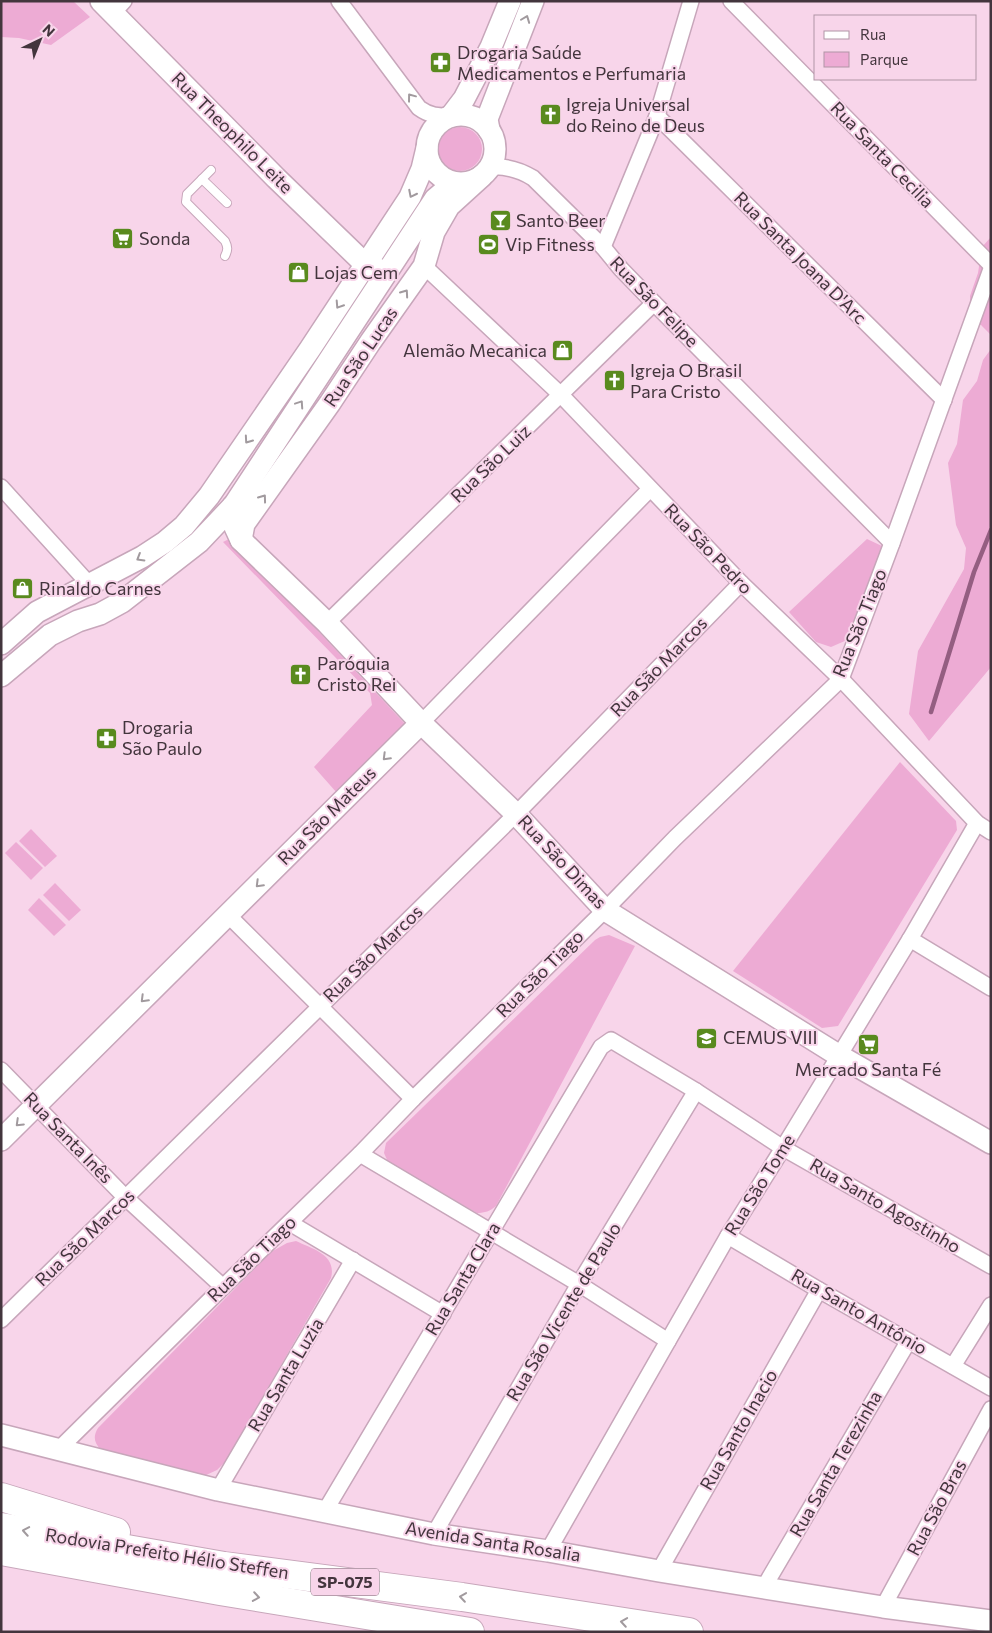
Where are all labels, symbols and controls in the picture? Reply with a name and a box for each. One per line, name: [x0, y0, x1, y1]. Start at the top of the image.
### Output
north arrow: [15, 15, 65, 65]
one-way arrow: [520, 15, 530, 23]
legend: [814, 15, 977, 80]
text: N: [40, 20, 59, 40]
text: Rua: [860, 25, 886, 43]
place label: Drogaria Saúde Medicamentos e Perfumaria: [457, 41, 686, 84]
text: Parque: [860, 50, 908, 68]
pharmacy icon: Drogaria Saúde Medicamentos e Perfumaria: [429, 51, 453, 75]
street label: Rua Theophilo Leite: [167, 67, 298, 198]
place label: Igreja Universal do Reino de Deus: [566, 93, 705, 136]
one-way arrow: [408, 94, 416, 103]
street label: Rua Santa Cecilia: [826, 97, 939, 212]
church icon: Igreja Universal do Reino de Deus: [538, 103, 562, 127]
street label: Rua Santa Joana D'Arc: [730, 187, 872, 328]
one-way arrow: [408, 188, 418, 197]
bar icon: Santo Beer: [488, 209, 512, 233]
place label: Santo Beer: [516, 209, 606, 231]
supermarket icon: Sonda: [111, 227, 135, 251]
place label: Sonda: [139, 227, 190, 249]
sports icon: Vip Fitness: [477, 233, 501, 257]
place label: Vip Fitness: [505, 233, 595, 255]
street label: Rua São Felipe: [606, 251, 704, 351]
shop icon: Lojas Cem: [286, 261, 310, 285]
place label: Lojas Cem: [314, 261, 398, 283]
one-way arrow: [399, 289, 408, 298]
one-way arrow: [336, 299, 345, 309]
street label: Rua São Lucas: [319, 302, 402, 411]
place label: Alemão Mecanica: [403, 339, 547, 361]
shop icon: Alemão Mecanica: [551, 339, 575, 363]
place label: Igreja O Brasil Para Cristo: [630, 359, 742, 402]
church icon: Igreja O Brasil Para Cristo: [602, 369, 626, 393]
one-way arrow: [294, 400, 303, 410]
street label: Rua São Luiz: [446, 420, 535, 507]
one-way arrow: [245, 434, 254, 443]
one-way arrow: [257, 495, 265, 504]
street label: Rua São Pedro: [660, 498, 757, 598]
one-way arrow: [136, 551, 145, 561]
street label: Rua São Tiago: [827, 565, 891, 680]
shop icon: Rinaldo Carnes: [11, 577, 35, 601]
place label: Rinaldo Carnes: [39, 577, 162, 599]
street label: Rua São Marcos: [605, 612, 711, 721]
place label: Paróquia Cristo Rei: [317, 652, 396, 695]
church icon: Paróquia Cristo Rei: [289, 662, 313, 686]
place label: Drogaria São Paulo: [122, 716, 202, 759]
pharmacy icon: Drogaria São Paulo: [94, 726, 118, 750]
one-way arrow: [383, 751, 392, 760]
street label: Rua São Mateus: [272, 761, 380, 869]
street label: Rua São Dimas: [514, 810, 612, 913]
one-way arrow: [256, 878, 265, 887]
street label: Rua São Marcos: [318, 900, 427, 1006]
street label: Rua São Tiago: [491, 925, 588, 1022]
one-way arrow: [141, 993, 150, 1002]
school or university icon: CEMUS VIII: [695, 1026, 719, 1050]
place label: CEMUS VIII: [723, 1026, 818, 1048]
supermarket icon: Mercado Santa Fé: [856, 1033, 880, 1057]
place label: Mercado Santa Fé: [795, 1058, 941, 1080]
street label: Rua Santa Inês: [20, 1087, 118, 1188]
one-way arrow: [16, 1117, 25, 1126]
street label: Rua São Tome: [719, 1130, 799, 1239]
street label: Rua Santo Agostinho: [806, 1153, 965, 1257]
street label: Rua São Marcos: [30, 1184, 139, 1290]
street label: Rua São Tiago: [202, 1210, 300, 1306]
street label: Rua Santa Clara: [420, 1218, 505, 1339]
street label: Rua São Vicente de Paulo: [501, 1218, 625, 1405]
street label: Rua Santo Antônio: [788, 1263, 931, 1359]
street label: Rua Santa Luzia: [243, 1314, 328, 1435]
street label: Rua Santo Inacio: [695, 1365, 782, 1494]
street label: Rua Santa Terezinha: [784, 1387, 886, 1540]
street label: Rua São Bras: [902, 1456, 971, 1559]
street label: Avenida Santa Rosalia: [404, 1516, 582, 1566]
street label: Rodovia Prefeito Hélio Steffen: [44, 1523, 290, 1583]
one-way arrow: [21, 1527, 30, 1537]
road number: SP-075: [311, 1568, 379, 1595]
one-way arrow: [252, 1591, 260, 1601]
one-way arrow: [459, 1592, 467, 1603]
one-way arrow: [619, 1617, 628, 1627]

